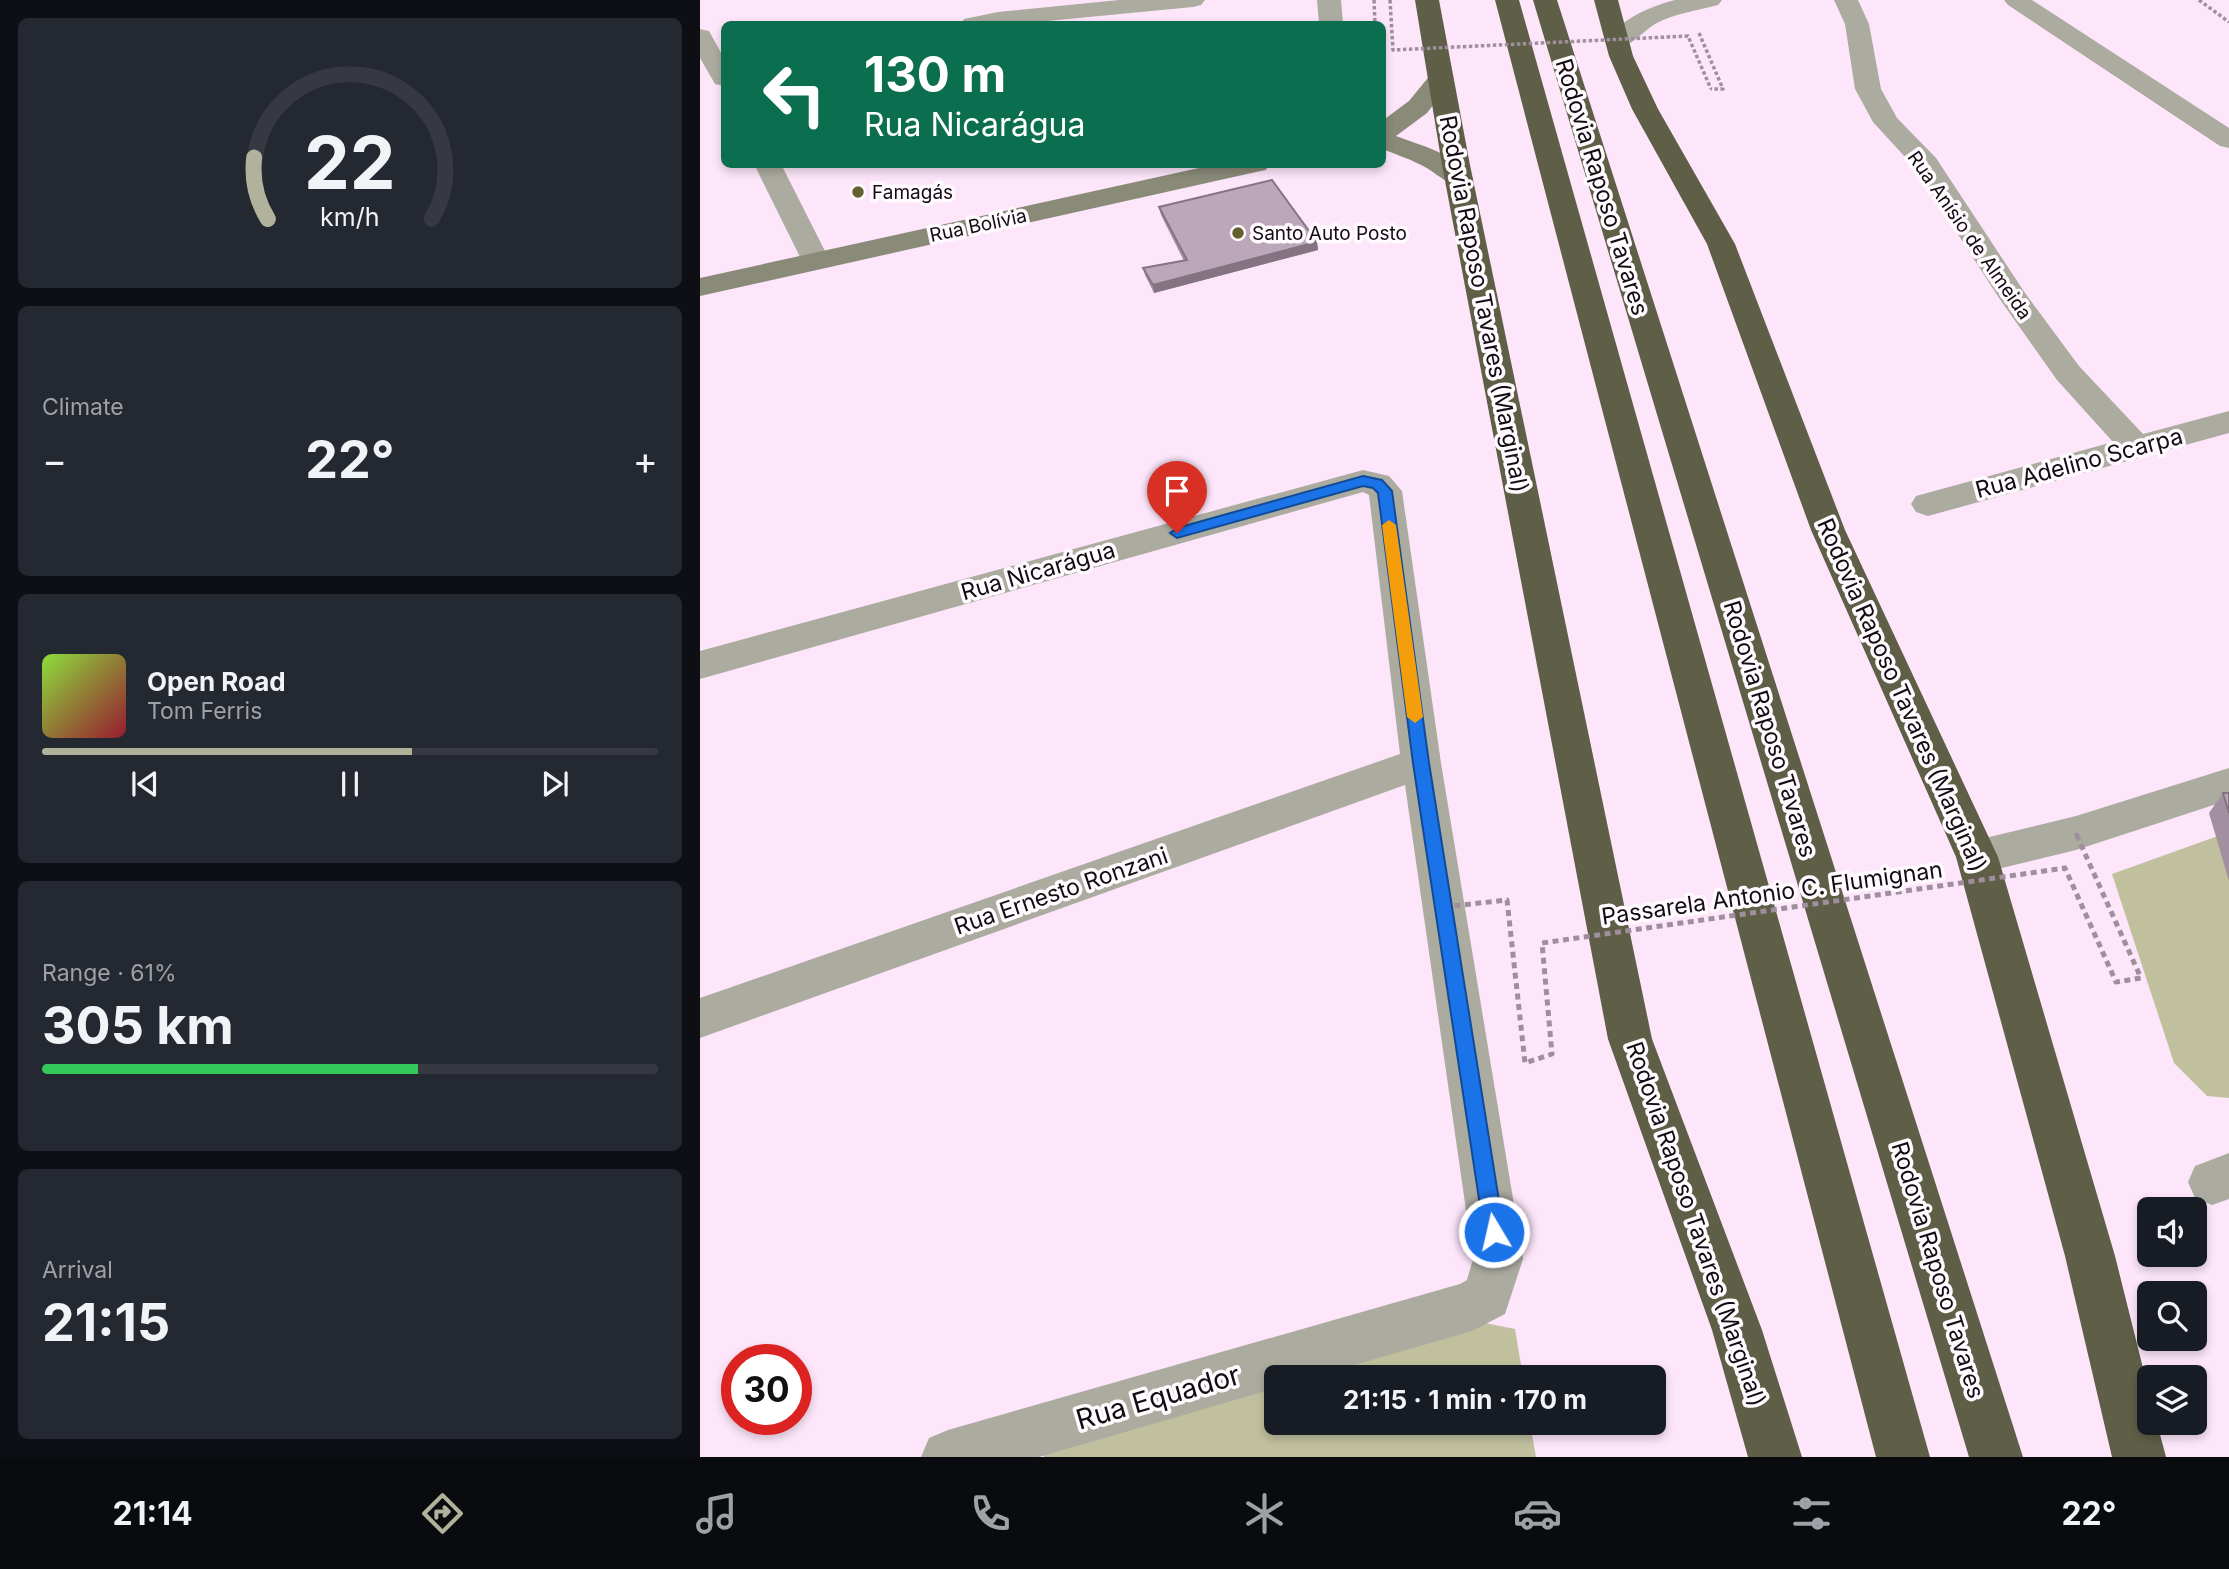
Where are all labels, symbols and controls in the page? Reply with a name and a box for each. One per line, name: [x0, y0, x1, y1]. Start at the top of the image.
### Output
text: 130 m: [864, 45, 1006, 104]
icon: left: [749, 49, 840, 140]
street label: Rodovia Raposo Tavares: [1550, 55, 1654, 319]
text: Rua Nicarágua: [864, 105, 1085, 144]
street label: Rodovia Raposo Tavares (Marginal): [1434, 113, 1534, 495]
text: 22: [304, 118, 396, 207]
street label: Rua Anísio de Almeida: [1903, 147, 2036, 324]
place label: Famagás: [872, 181, 953, 204]
marker: Famagás: [850, 184, 866, 200]
text: km/h: [320, 202, 380, 232]
street label: Rua Bolívia: [928, 204, 1029, 247]
place label: Santo Auto Posto: [1252, 222, 1407, 245]
marker: Santo Auto Posto: [1230, 225, 1246, 241]
text: Climate: [42, 393, 124, 421]
street label: Rua Adelino Scarpa: [1972, 422, 2186, 504]
text: 22°: [305, 428, 395, 491]
text: −: [42, 437, 67, 483]
text: +: [633, 437, 658, 483]
pin: [1147, 461, 1207, 533]
icon: arrive: [1158, 472, 1196, 510]
street label: Rodovia Raposo Tavares (Marginal): [1811, 514, 1993, 876]
street label: Rua Nicarágua: [958, 536, 1118, 606]
street label: Rodovia Raposo Tavares: [1718, 597, 1822, 861]
text: Open Road: [147, 666, 286, 697]
text: Tom Ferris: [147, 697, 262, 725]
icon: previous: [126, 765, 164, 803]
icon: pause: [331, 765, 369, 803]
icon: next: [536, 765, 574, 803]
street label: Rua Ernesto Ronzani: [951, 841, 1171, 941]
street label: Passarela Antonio C. Flumignan: [1600, 855, 1944, 931]
text: Range · 61%: [42, 959, 176, 987]
text: 305 km: [42, 994, 234, 1057]
street label: Rodovia Raposo Tavares (Marginal): [1620, 1038, 1772, 1410]
street label: Rodovia Raposo Tavares: [1886, 1138, 1990, 1402]
position arrow: [1457, 1195, 1531, 1269]
map controls: [2137, 1197, 2207, 1435]
button: sound: [2137, 1197, 2207, 1267]
text: Arrival: [42, 1256, 113, 1284]
button: search: [2137, 1281, 2207, 1351]
text: 21:15: [42, 1291, 170, 1354]
speed limit sign: 30: [721, 1344, 812, 1435]
street label: Rua Equador: [1072, 1357, 1244, 1437]
button: layers: [2137, 1365, 2207, 1435]
text: 21:15 · 1 min · 170 m: [1343, 1384, 1587, 1415]
icon: directions: [418, 1489, 467, 1538]
icon: music: [692, 1489, 741, 1538]
icon: phone: [966, 1489, 1015, 1538]
icon: climate: [1240, 1489, 1289, 1538]
icon: car: [1513, 1489, 1562, 1538]
icon: filters: [1787, 1489, 1836, 1538]
text: 21:14: [112, 1494, 193, 1533]
text: 22°: [2061, 1494, 2116, 1533]

